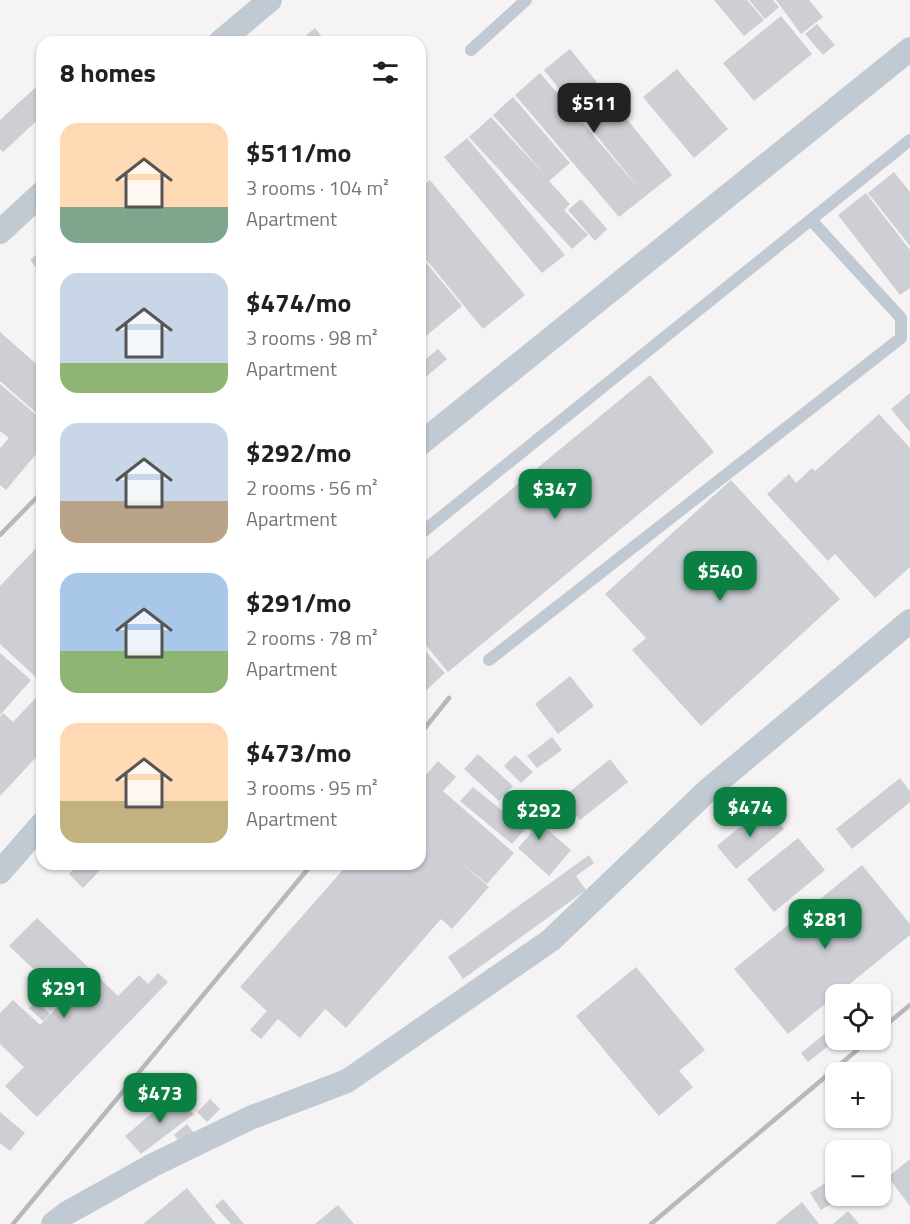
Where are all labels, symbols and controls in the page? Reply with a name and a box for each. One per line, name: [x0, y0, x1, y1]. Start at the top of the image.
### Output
text: 8 homes: [60, 53, 156, 92]
icon: filters: [369, 56, 402, 89]
pin: $511: [558, 83, 630, 134]
text: $511: [572, 87, 616, 118]
text: $511/mo: [246, 133, 351, 172]
icon: home: [108, 147, 180, 219]
text: 3 rooms · 104 m²: [246, 172, 389, 203]
text: Apartment: [246, 203, 337, 234]
text: $474/mo: [246, 283, 351, 322]
icon: home: [108, 297, 180, 369]
text: 3 rooms · 98 m²: [246, 322, 378, 353]
text: Apartment: [246, 353, 337, 384]
text: $292/mo: [246, 433, 351, 472]
icon: home: [108, 447, 180, 519]
pin: $347: [519, 469, 591, 520]
text: 2 rooms · 56 m²: [246, 472, 378, 503]
text: $347: [533, 473, 577, 504]
text: Apartment: [246, 503, 337, 534]
pin: $540: [684, 551, 756, 602]
text: $540: [698, 555, 742, 586]
text: $291/mo: [246, 583, 351, 622]
icon: home: [108, 597, 180, 669]
text: 2 rooms · 78 m²: [246, 622, 378, 653]
text: Apartment: [246, 653, 337, 684]
text: $473/mo: [246, 733, 351, 772]
icon: home: [108, 747, 180, 819]
text: 3 rooms · 95 m²: [246, 772, 378, 803]
pin: $474: [714, 787, 786, 838]
pin: $292: [503, 790, 575, 841]
text: $474: [728, 791, 772, 822]
text: $292: [517, 794, 561, 825]
text: Apartment: [246, 803, 337, 834]
pin: $281: [789, 899, 861, 950]
text: $281: [803, 903, 847, 934]
pin: $291: [28, 968, 100, 1019]
text: $291: [42, 972, 86, 1003]
map controls: [825, 984, 891, 1206]
button: locate: [825, 984, 891, 1050]
button: +: [825, 1062, 891, 1128]
pin: $473: [124, 1073, 196, 1124]
text: $473: [138, 1077, 182, 1108]
button: −: [825, 1140, 891, 1206]

